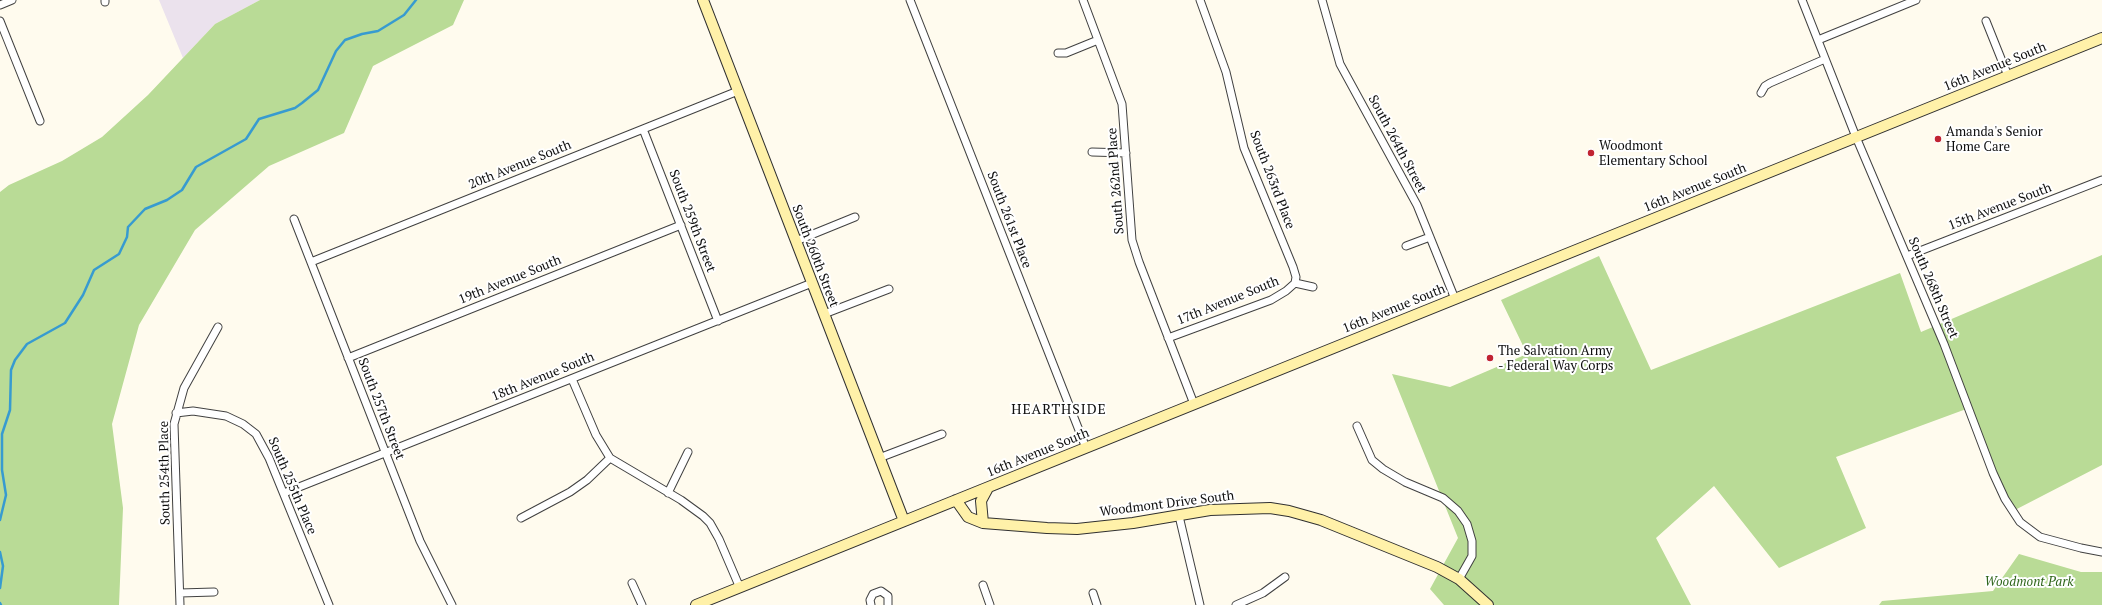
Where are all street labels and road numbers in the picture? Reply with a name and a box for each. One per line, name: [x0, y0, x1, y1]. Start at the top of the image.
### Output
street label: 16th Avenue South: [1941, 39, 2049, 95]
street label: South 264th Street: [1365, 93, 1429, 195]
street label: South 262nd Place: [1104, 127, 1128, 235]
street label: South 263rd Place: [1246, 129, 1298, 231]
street label: 20th Avenue South: [466, 137, 574, 193]
street label: 16th Avenue South: [1641, 160, 1749, 216]
street label: South 259th Street: [665, 168, 719, 274]
street label: South 261st Place: [983, 169, 1035, 271]
street label: 15th Avenue South: [1946, 180, 2054, 234]
street label: South 260th Street: [788, 203, 842, 309]
street label: South 268th Street: [1905, 235, 1961, 341]
street label: 19th Avenue South: [456, 252, 564, 308]
street label: 17th Avenue South: [1175, 273, 1281, 329]
street label: 16th Avenue South: [1340, 281, 1448, 337]
street label: 18th Avenue South: [489, 349, 597, 405]
street label: South 257th Street: [354, 356, 408, 462]
street label: South 254th Place: [156, 421, 174, 525]
street label: 16th Avenue South: [984, 425, 1092, 481]
street label: South 255th Place: [264, 435, 320, 537]
street label: Woodmont Drive South: [1099, 488, 1235, 520]

